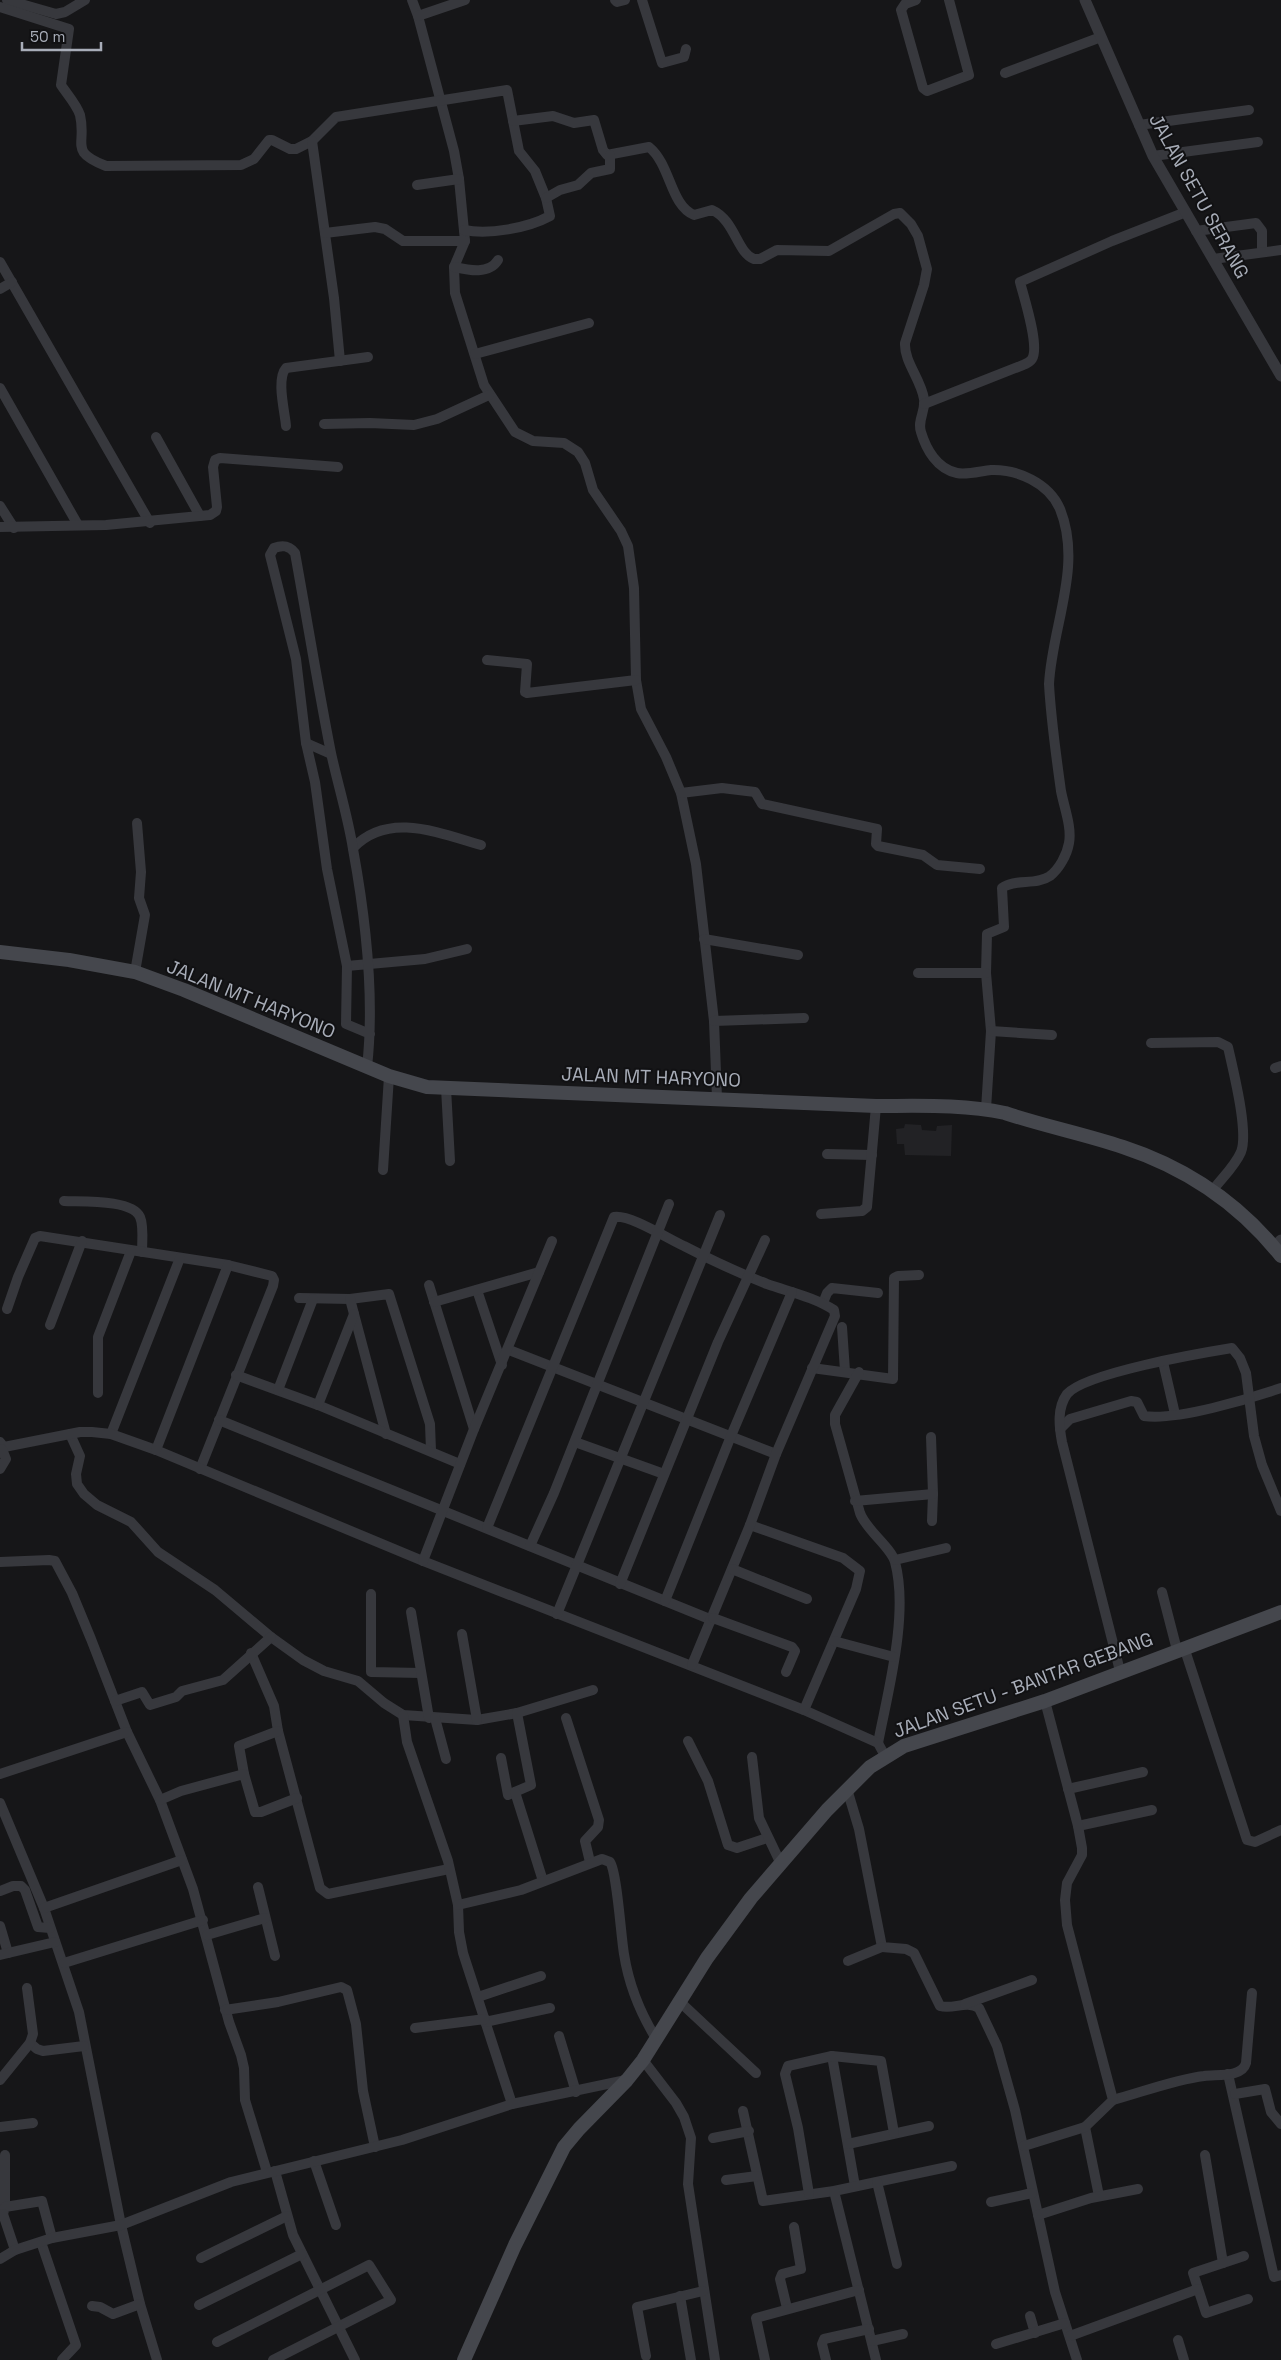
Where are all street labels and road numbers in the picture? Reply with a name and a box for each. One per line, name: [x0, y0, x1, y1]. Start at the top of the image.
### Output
street label: JALAN SETU SERANG: [1143, 109, 1255, 283]
street label: JALAN MT HARYONO: [163, 954, 339, 1044]
street label: JALAN MT HARYONO: [561, 1061, 741, 1093]
street label: JALAN SETU - BANTAR GEBANG: [890, 1626, 1156, 1744]

